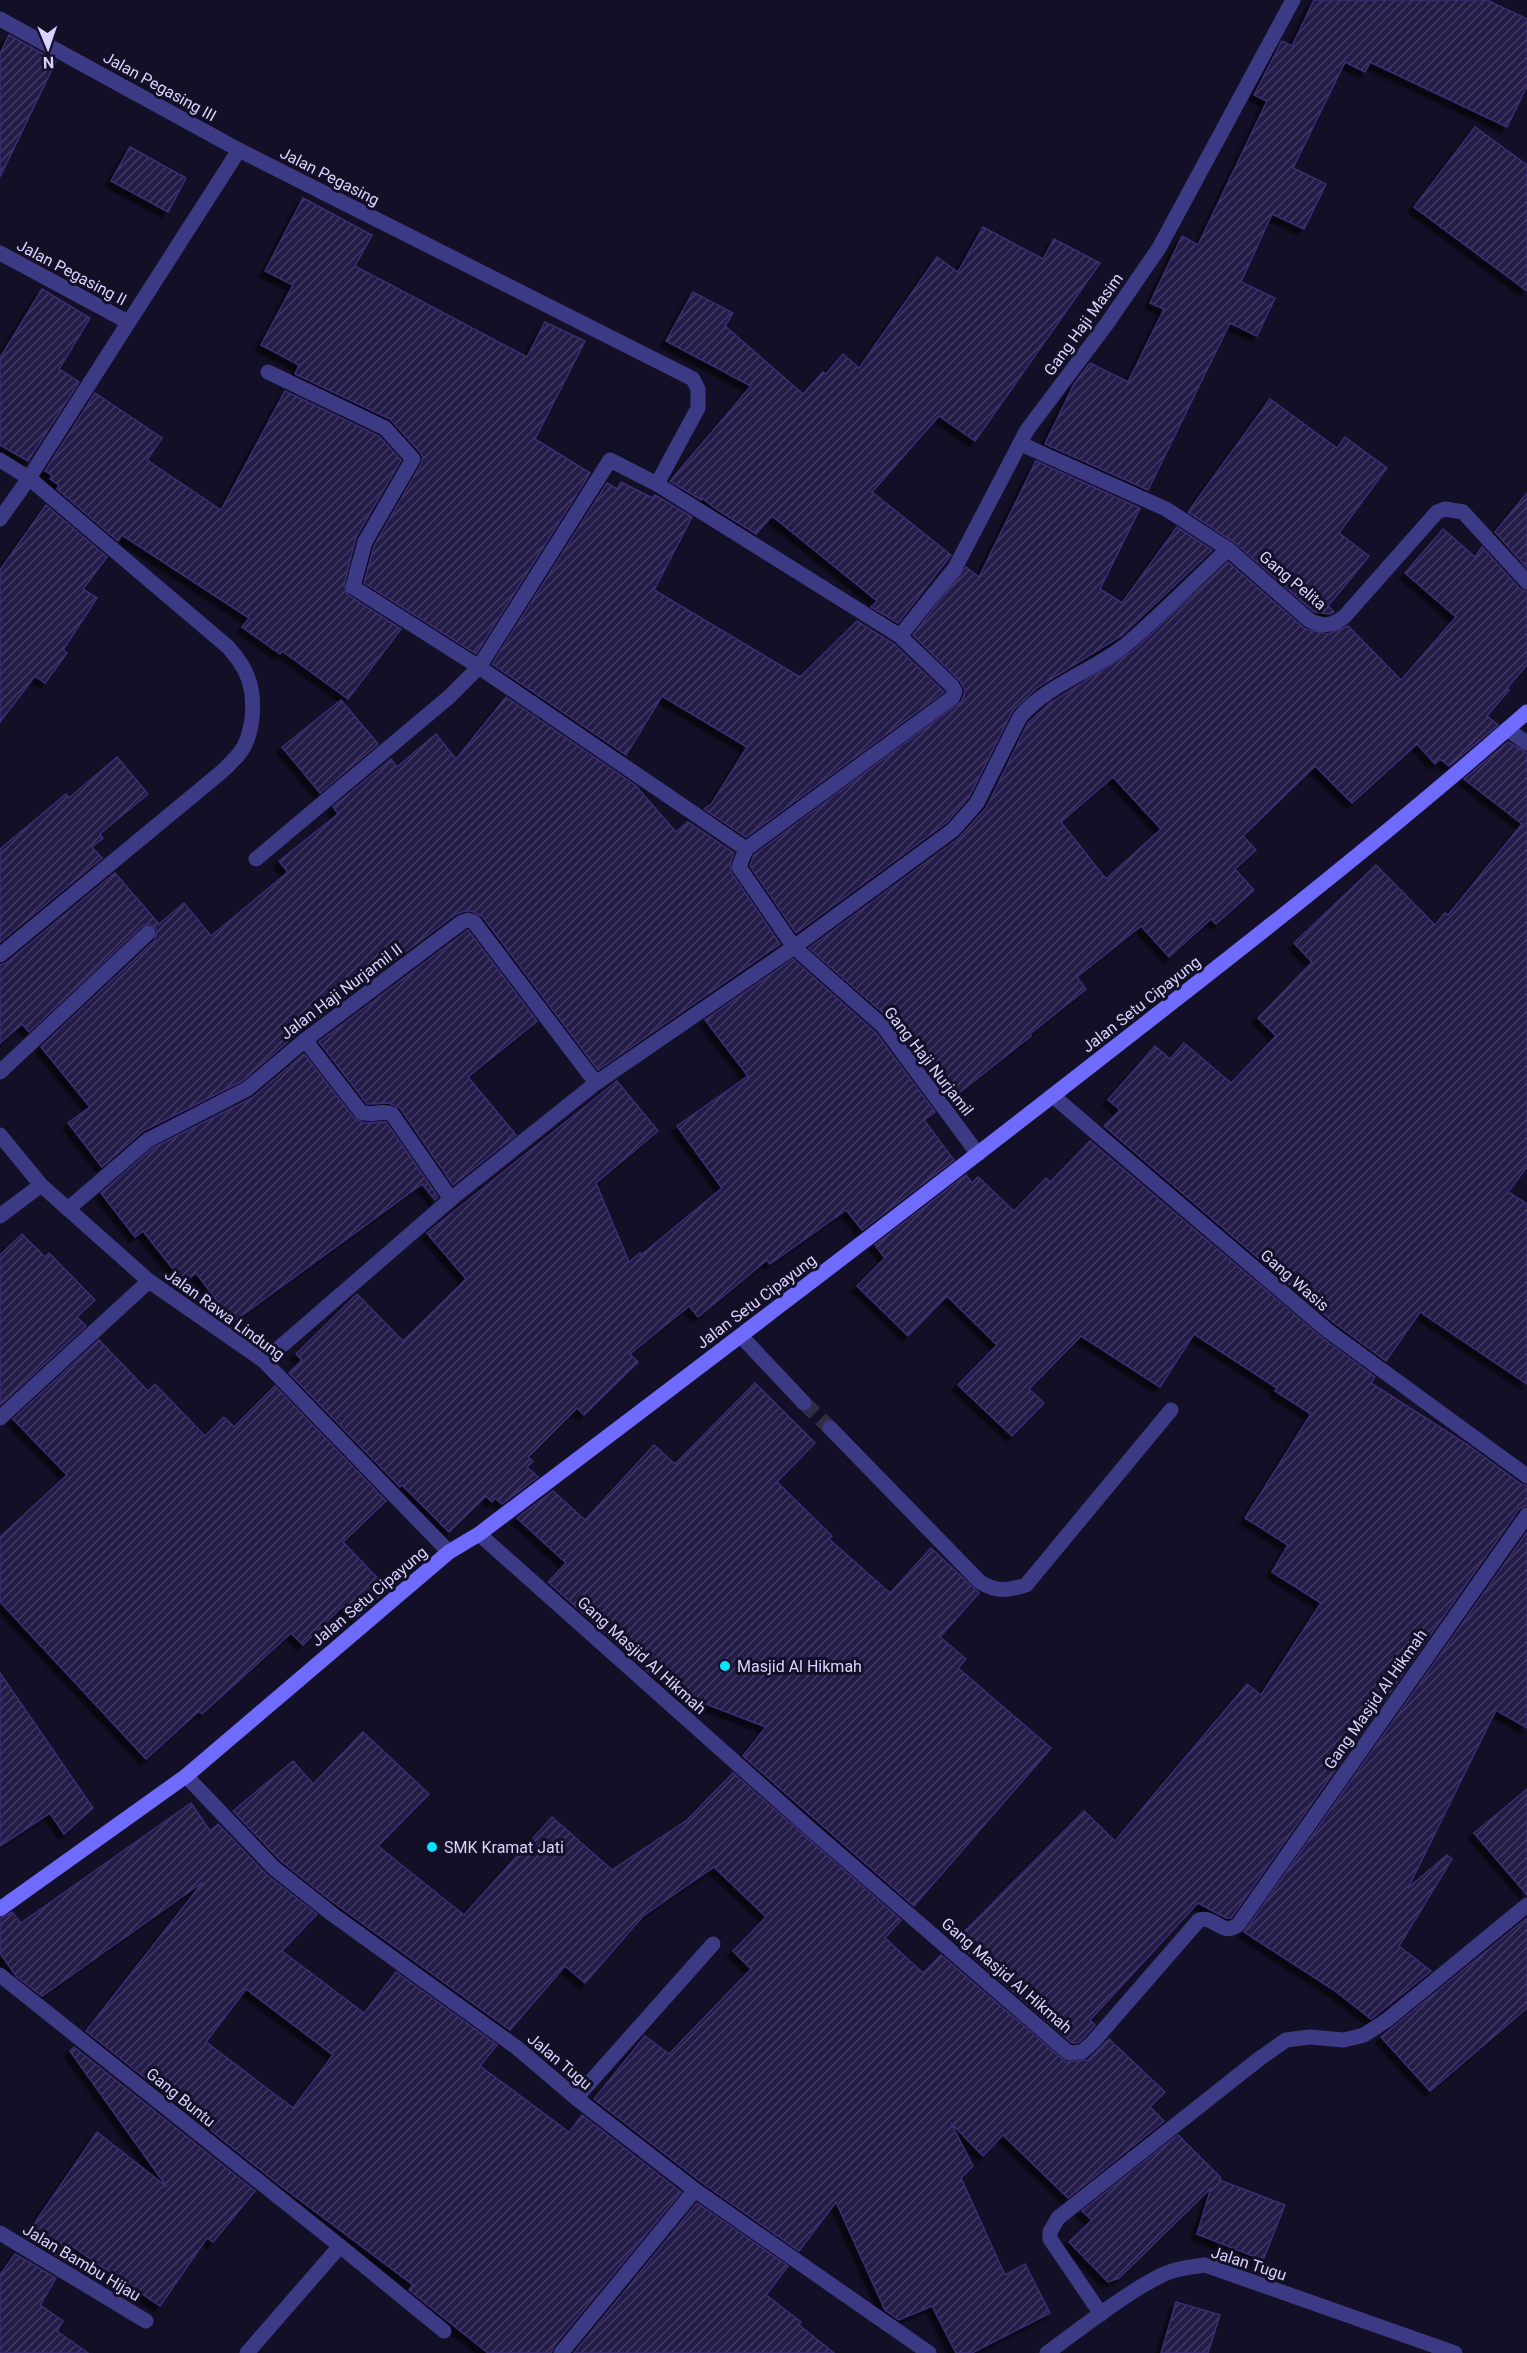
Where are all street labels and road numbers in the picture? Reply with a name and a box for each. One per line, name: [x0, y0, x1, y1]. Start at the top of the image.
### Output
street label: Jalan Pegasing III: [100, 48, 220, 125]
street label: Jalan Pegasing: [277, 143, 383, 210]
street label: Jalan Pegasing II: [14, 235, 130, 309]
street label: Gang Haji Masim: [1040, 269, 1127, 379]
street label: Gang Pelita: [1255, 547, 1330, 614]
street label: Jalan Haji Nurjamil II: [277, 939, 406, 1043]
street label: Jalan Setu Cipayung: [1078, 952, 1204, 1057]
street label: Gang Haji Nurjamil: [880, 1003, 977, 1120]
street label: Gang Wasis: [1257, 1246, 1333, 1315]
street label: Jalan Setu Cipayung: [693, 1250, 820, 1353]
street label: Jalan Rawa Lindung: [161, 1265, 288, 1364]
street label: Jalan Setu Cipayung: [308, 1542, 431, 1650]
street label: Gang Masjid Al Hikmah: [574, 1593, 710, 1718]
street label: Gang Masjid Al Hikmah: [1320, 1626, 1431, 1773]
street label: Gang Masjid Al Hikmah: [938, 1914, 1076, 2037]
street label: Jalan Tugu: [524, 2029, 596, 2094]
street label: Gang Buntu: [142, 2064, 219, 2131]
street label: Jalan Bambu Hijau: [19, 2220, 144, 2305]
street label: Jalan Tugu: [1209, 2242, 1289, 2285]

